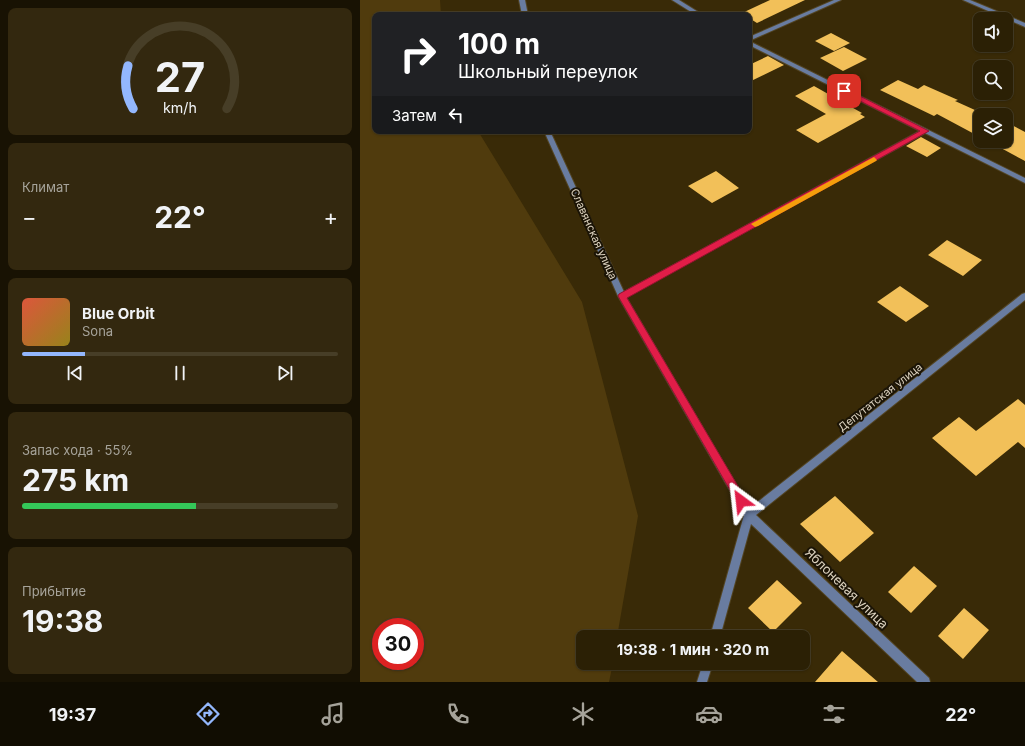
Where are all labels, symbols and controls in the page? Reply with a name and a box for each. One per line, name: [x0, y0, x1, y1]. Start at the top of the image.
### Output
map controls: [973, 12, 1013, 148]
button: sound: [973, 12, 1013, 52]
text: 100 m: [458, 27, 540, 61]
icon: right: [392, 28, 444, 80]
text: 27: [155, 52, 205, 102]
button: search: [973, 60, 1013, 100]
text: Школьный переулок: [458, 61, 638, 82]
pin: [827, 74, 861, 108]
icon: arrive: [833, 80, 855, 102]
text: km/h: [163, 99, 197, 116]
icon: left: [445, 104, 467, 126]
text: Затем: [392, 106, 437, 125]
button: layers: [973, 108, 1013, 148]
text: Климат: [22, 179, 69, 195]
street label: Славянская улица: [568, 186, 620, 282]
text: 22°: [154, 199, 206, 235]
text: −: [22, 204, 37, 230]
text: +: [323, 204, 338, 230]
text: Blue Orbit: [82, 304, 155, 323]
text: Sona: [82, 323, 113, 339]
street label: Депутатская улица: [835, 360, 925, 434]
icon: previous: [64, 362, 86, 384]
icon: pause: [169, 362, 191, 384]
icon: next: [274, 362, 296, 384]
text: Запас хода · 55%: [22, 442, 133, 458]
text: 275 km: [22, 462, 129, 498]
position arrow: [720, 480, 762, 522]
street label: Яблоневая улица: [802, 544, 892, 632]
text: Прибытие: [22, 583, 86, 599]
text: 19:38: [22, 603, 103, 639]
speed limit sign: 30: [372, 618, 424, 670]
text: 19:38 · 1 мин · 320 m: [617, 640, 769, 659]
icon: directions: [194, 700, 222, 728]
icon: music: [319, 700, 347, 728]
icon: phone: [444, 700, 472, 728]
icon: climate: [569, 700, 597, 728]
icon: car: [695, 700, 723, 728]
icon: filters: [820, 700, 848, 728]
text: 19:37: [49, 704, 96, 725]
text: 22°: [945, 704, 976, 725]

